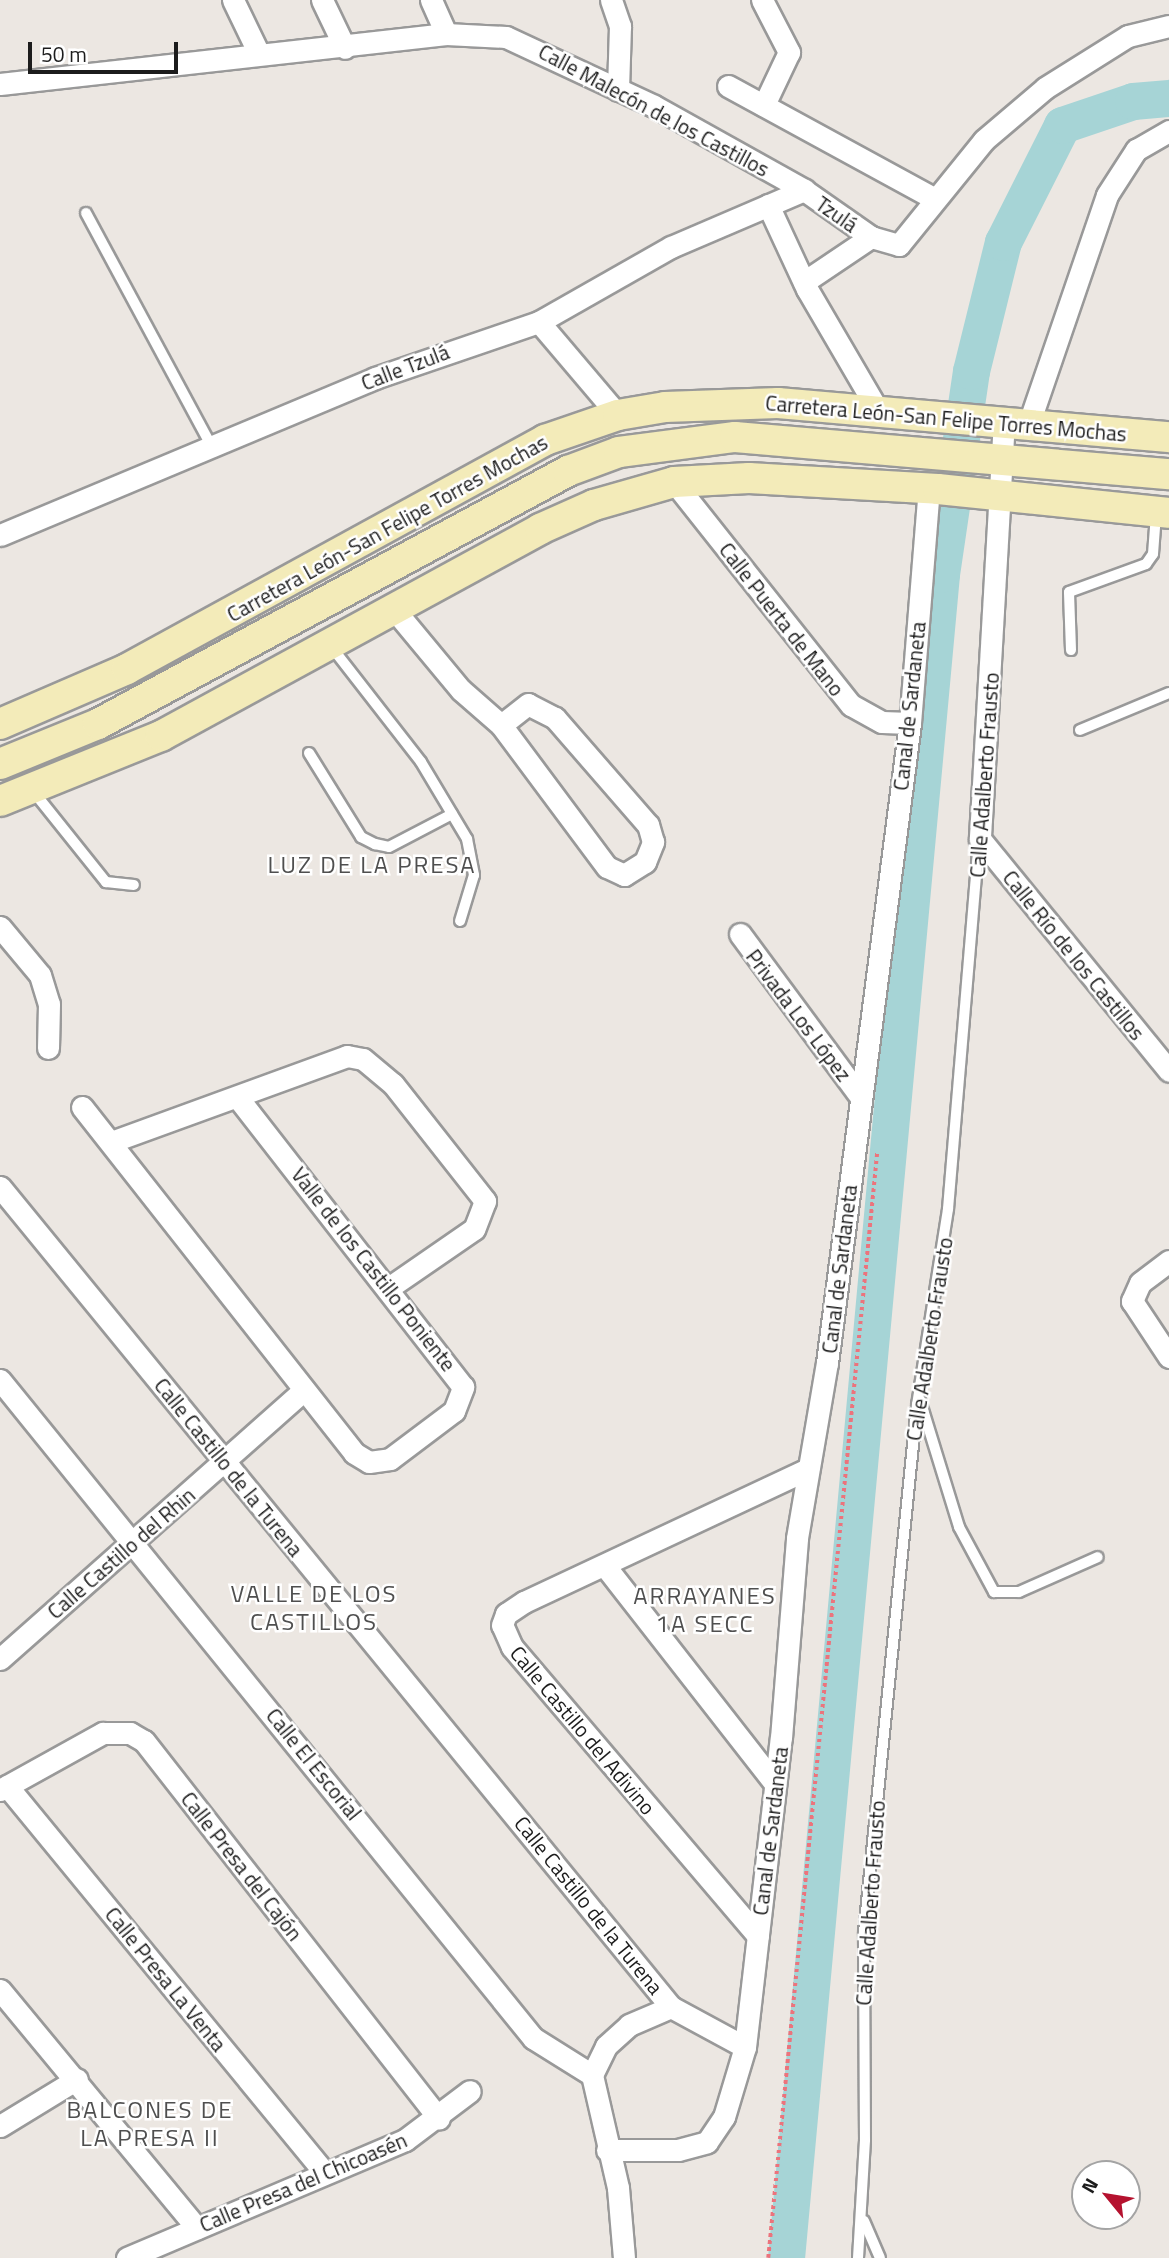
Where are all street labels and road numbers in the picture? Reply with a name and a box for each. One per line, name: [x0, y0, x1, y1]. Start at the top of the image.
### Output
street label: Calle Malecón de los Castillos: [534, 38, 774, 182]
street label: Tzulá: [811, 191, 863, 237]
street label: Calle Tzulá: [357, 339, 453, 395]
street label: Carretera León-San Felipe Torres Mochas: [764, 390, 1128, 446]
street label: Carretera León-San Felipe Torres Mochas: [222, 429, 552, 627]
street label: Calle Puerta de Mano: [714, 537, 850, 701]
street label: Canal de Sardaneta: [888, 620, 930, 792]
street label: Calle Adalberto Frausto: [964, 672, 1004, 878]
street label: Calle Río de los Castillos: [998, 865, 1150, 1045]
street label: Privada Los López: [741, 944, 857, 1086]
street label: Valle de los Castillo Poniente: [287, 1162, 461, 1376]
street label: Canal de Sardaneta: [816, 1183, 862, 1355]
street label: Calle Adalberto Frausto: [900, 1236, 958, 1442]
street label: Calle Castillo de la Turena: [149, 1373, 309, 1561]
street label: Calle Castillo del Rhin: [42, 1482, 200, 1624]
street label: Calle Castillo del Adivino: [505, 1641, 661, 1819]
street label: Calle El Escorial: [261, 1703, 367, 1825]
street label: Canal de Sardaneta: [747, 1745, 793, 1917]
street label: Calle Presa del Cajón: [176, 1787, 308, 1945]
street label: Calle Adalberto Frausto: [850, 1800, 890, 2006]
street label: Calle Castillo de la Turena: [509, 1811, 669, 1999]
street label: Calle Presa La Venta: [100, 1902, 232, 2056]
street label: Calle Presa del Chicoasén: [196, 2127, 410, 2237]

